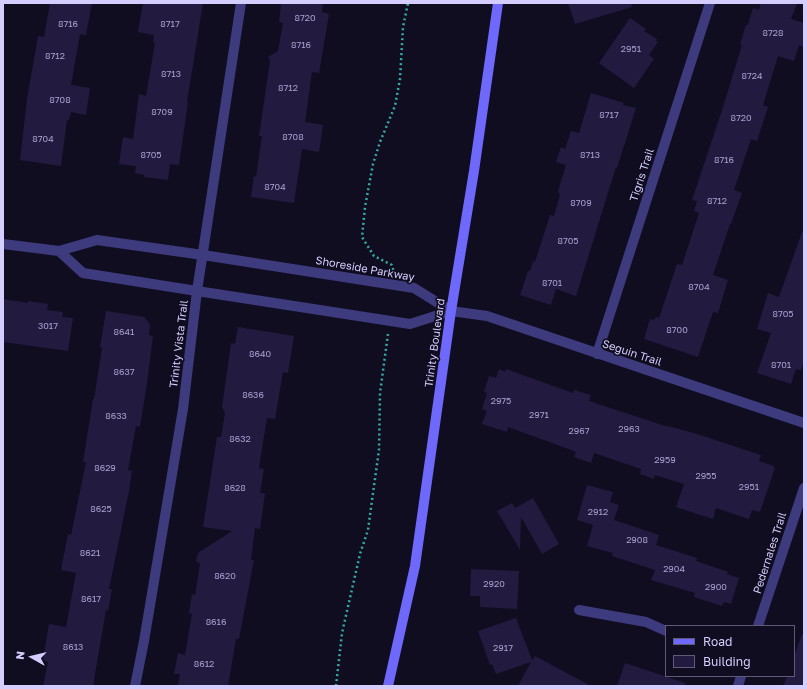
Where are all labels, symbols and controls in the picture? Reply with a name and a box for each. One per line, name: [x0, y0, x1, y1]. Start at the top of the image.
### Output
house number: 8720: [294, 13, 316, 23]
house number: 8716: [58, 19, 78, 29]
house number: 8717: [160, 19, 180, 29]
house number: 8728: [763, 28, 783, 38]
house number: 8716: [291, 40, 311, 50]
house number: 2951: [621, 44, 641, 54]
house number: 8712: [45, 51, 65, 61]
house number: 8713: [161, 69, 181, 79]
house number: 8724: [742, 71, 762, 81]
house number: 8712: [278, 83, 298, 93]
house number: 8708: [49, 95, 71, 105]
house number: 8709: [151, 107, 173, 117]
house number: 8717: [599, 110, 619, 120]
house number: 8720: [730, 113, 752, 123]
house number: 8708: [282, 132, 304, 142]
house number: 8704: [32, 134, 54, 144]
street label: Tigris Trail: [627, 147, 657, 203]
house number: 8705: [140, 150, 162, 160]
house number: 8713: [580, 150, 600, 160]
house number: 8716: [714, 155, 734, 165]
house number: 8704: [264, 182, 286, 192]
house number: 8712: [707, 196, 727, 206]
house number: 8709: [570, 198, 592, 208]
house number: 8705: [557, 236, 579, 246]
street label: Shoreside Parkway: [314, 254, 416, 284]
house number: 8701: [542, 278, 562, 288]
house number: 8704: [688, 282, 710, 292]
street label: Trinity Boulevard: [422, 298, 448, 388]
street label: Trinity Vista Trail: [167, 299, 191, 389]
house number: 8705: [772, 309, 794, 319]
house number: 3017: [38, 321, 58, 331]
house number: 8700: [666, 325, 688, 335]
house number: 8641: [114, 327, 134, 337]
street label: Seguin Trail: [600, 337, 664, 369]
house number: 8640: [249, 349, 271, 359]
house number: 8701: [771, 360, 791, 370]
house number: 8637: [114, 367, 134, 377]
house number: 8636: [242, 390, 264, 400]
house number: 2975: [491, 396, 511, 406]
house number: 2971: [529, 410, 549, 420]
house number: 8633: [105, 411, 127, 421]
house number: 2963: [618, 424, 640, 434]
house number: 2967: [569, 426, 589, 436]
house number: 8632: [229, 434, 251, 444]
house number: 2959: [654, 455, 676, 465]
house number: 8629: [94, 463, 116, 473]
house number: 2955: [695, 471, 717, 481]
house number: 2951: [739, 482, 759, 492]
house number: 8628: [224, 483, 246, 493]
house number: 8625: [90, 504, 112, 514]
house number: 2912: [588, 507, 608, 517]
street label: Pedernales Trail: [751, 511, 789, 595]
house number: 2908: [626, 535, 648, 545]
house number: 8621: [80, 548, 100, 558]
house number: 2904: [663, 564, 685, 574]
house number: 8620: [214, 571, 236, 581]
house number: 2920: [483, 579, 505, 589]
house number: 2900: [705, 582, 727, 592]
house number: 8617: [81, 594, 101, 604]
house number: 8616: [206, 617, 226, 627]
legend: [665, 625, 795, 677]
text: Road: [703, 634, 732, 649]
north arrow: [12, 637, 52, 677]
house number: 8613: [63, 642, 83, 652]
house number: 2917: [493, 643, 513, 653]
text: N: [13, 650, 27, 660]
text: Building: [703, 654, 751, 669]
house number: 8612: [194, 659, 214, 669]

